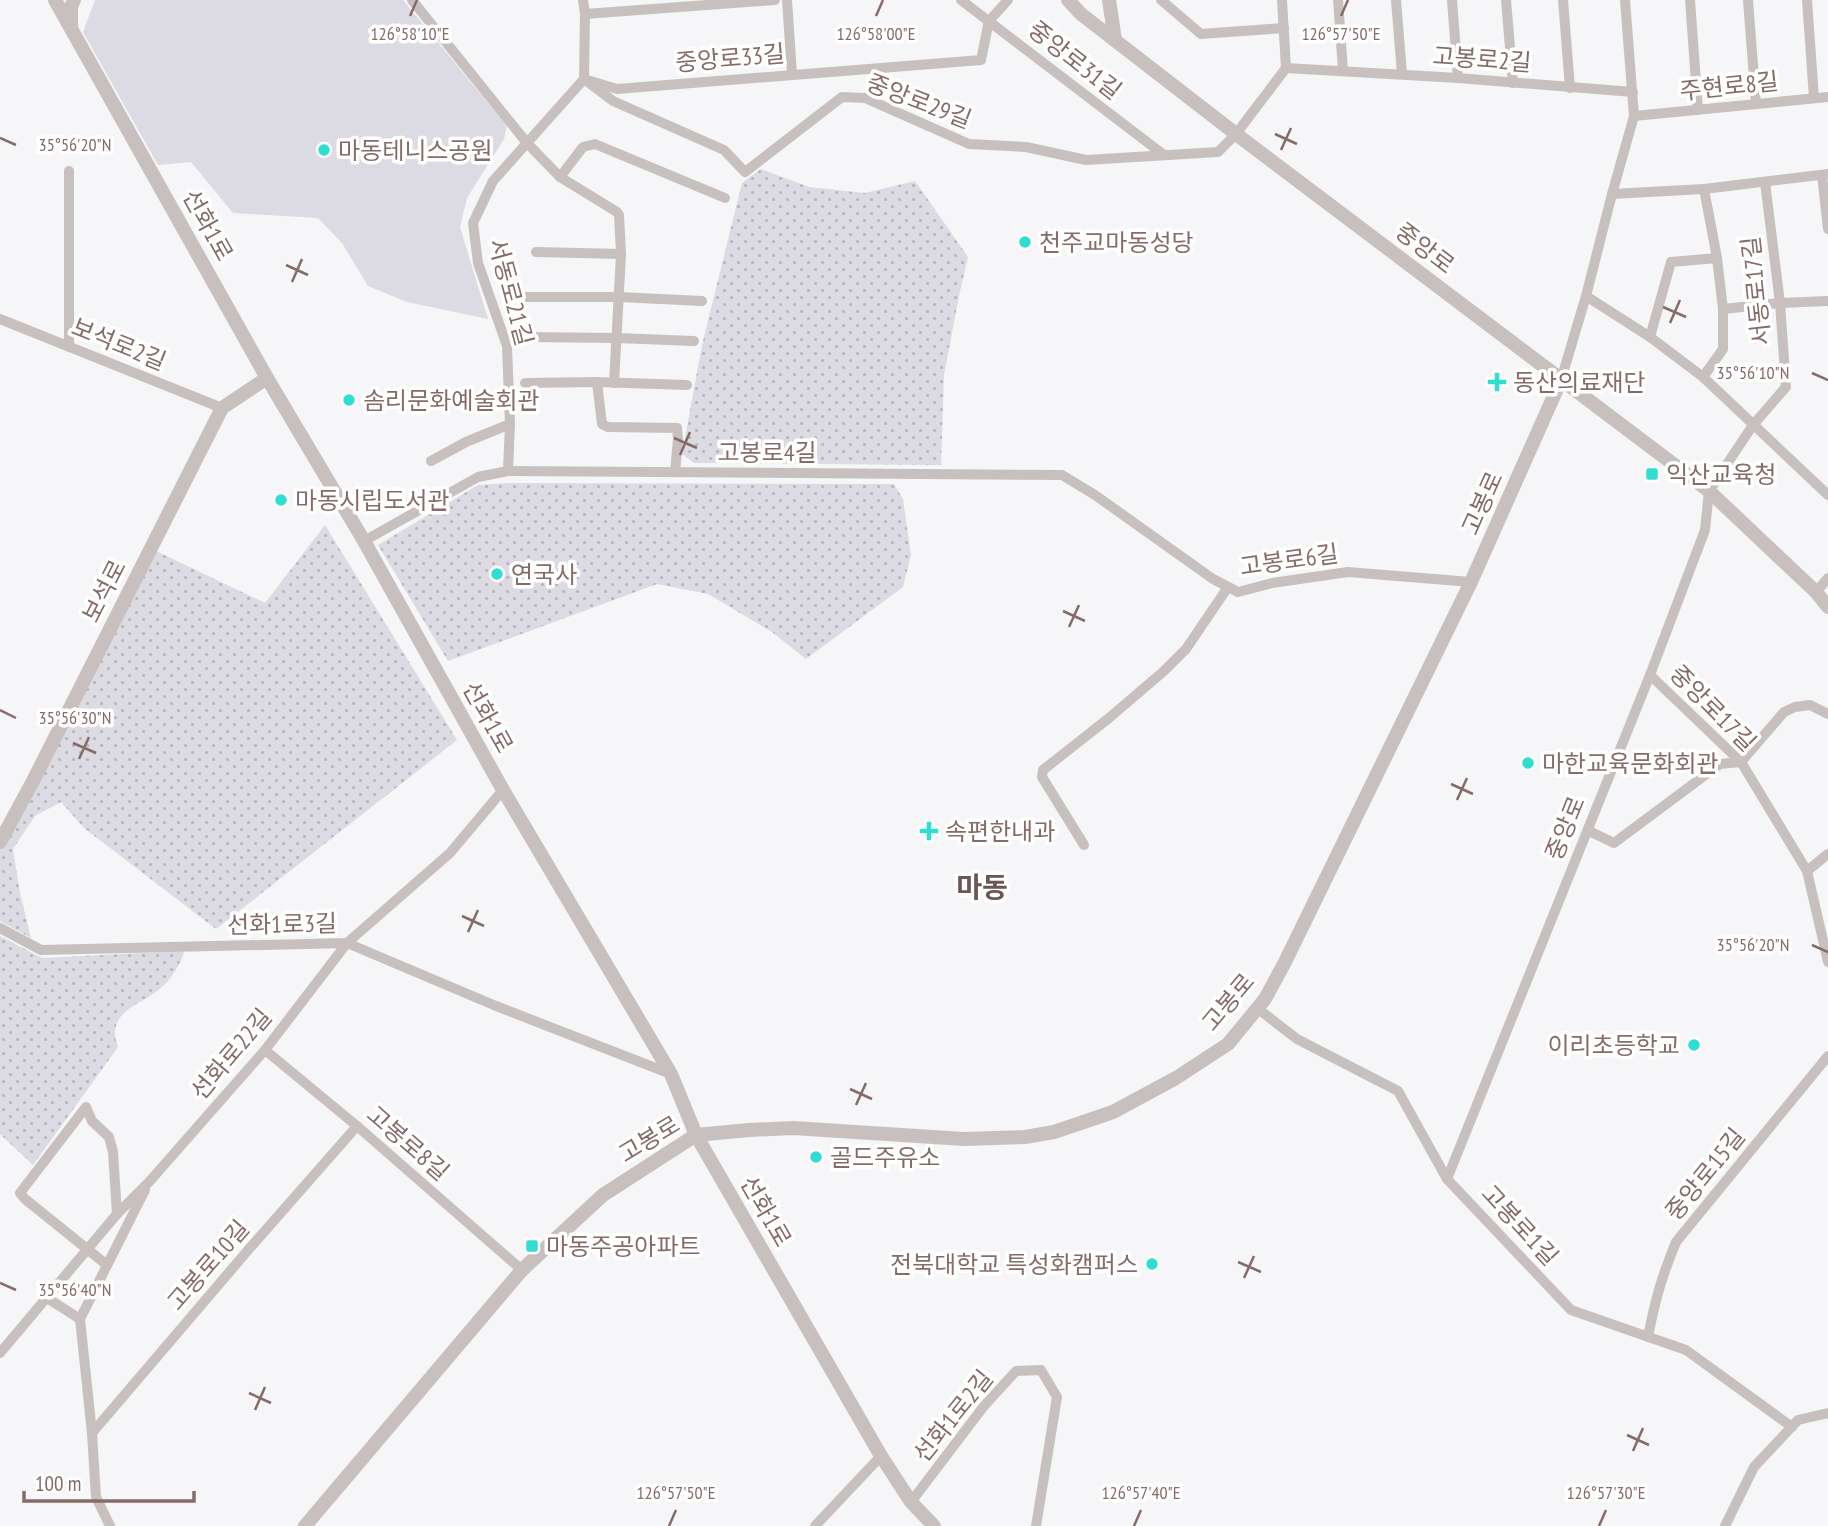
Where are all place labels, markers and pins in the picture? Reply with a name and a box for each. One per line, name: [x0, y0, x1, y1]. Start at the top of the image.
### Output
place label: 마동테니스공원: [338, 135, 493, 166]
marker: 마동테니스공원: [316, 142, 332, 158]
place label: 천주교마동성당: [1039, 227, 1194, 258]
marker: 천주교마동성당: [1017, 234, 1033, 250]
place label: 동산의료재단: [1513, 367, 1645, 398]
marker: 동산의료재단: [1487, 372, 1507, 392]
place label: 솜리문화예술회관: [363, 385, 540, 416]
marker: 솜리문화예술회관: [341, 392, 357, 408]
place label: 익산교육청: [1666, 459, 1776, 490]
marker: 익산교육청: [1644, 466, 1660, 482]
place label: 마동시립도서관: [295, 485, 450, 516]
marker: 마동시립도서관: [273, 492, 289, 508]
place label: 연국사: [511, 559, 577, 590]
marker: 연국사: [489, 566, 505, 582]
place label: 마한교육문화회관: [1542, 748, 1719, 779]
marker: 마한교육문화회관: [1520, 755, 1536, 771]
place label: 속편한내과: [945, 816, 1055, 847]
marker: 속편한내과: [919, 821, 939, 841]
place label: 이리초등학교: [1548, 1030, 1680, 1061]
marker: 이리초등학교: [1686, 1037, 1702, 1053]
place label: 골드주유소: [830, 1142, 940, 1173]
marker: 골드주유소: [808, 1149, 824, 1165]
place label: 마동주공아파트: [546, 1231, 701, 1262]
marker: 마동주공아파트: [524, 1238, 540, 1254]
place label: 전북대학교 특성화캠퍼스: [890, 1249, 1138, 1280]
marker: 전북대학교 특성화캠퍼스: [1144, 1256, 1160, 1272]

